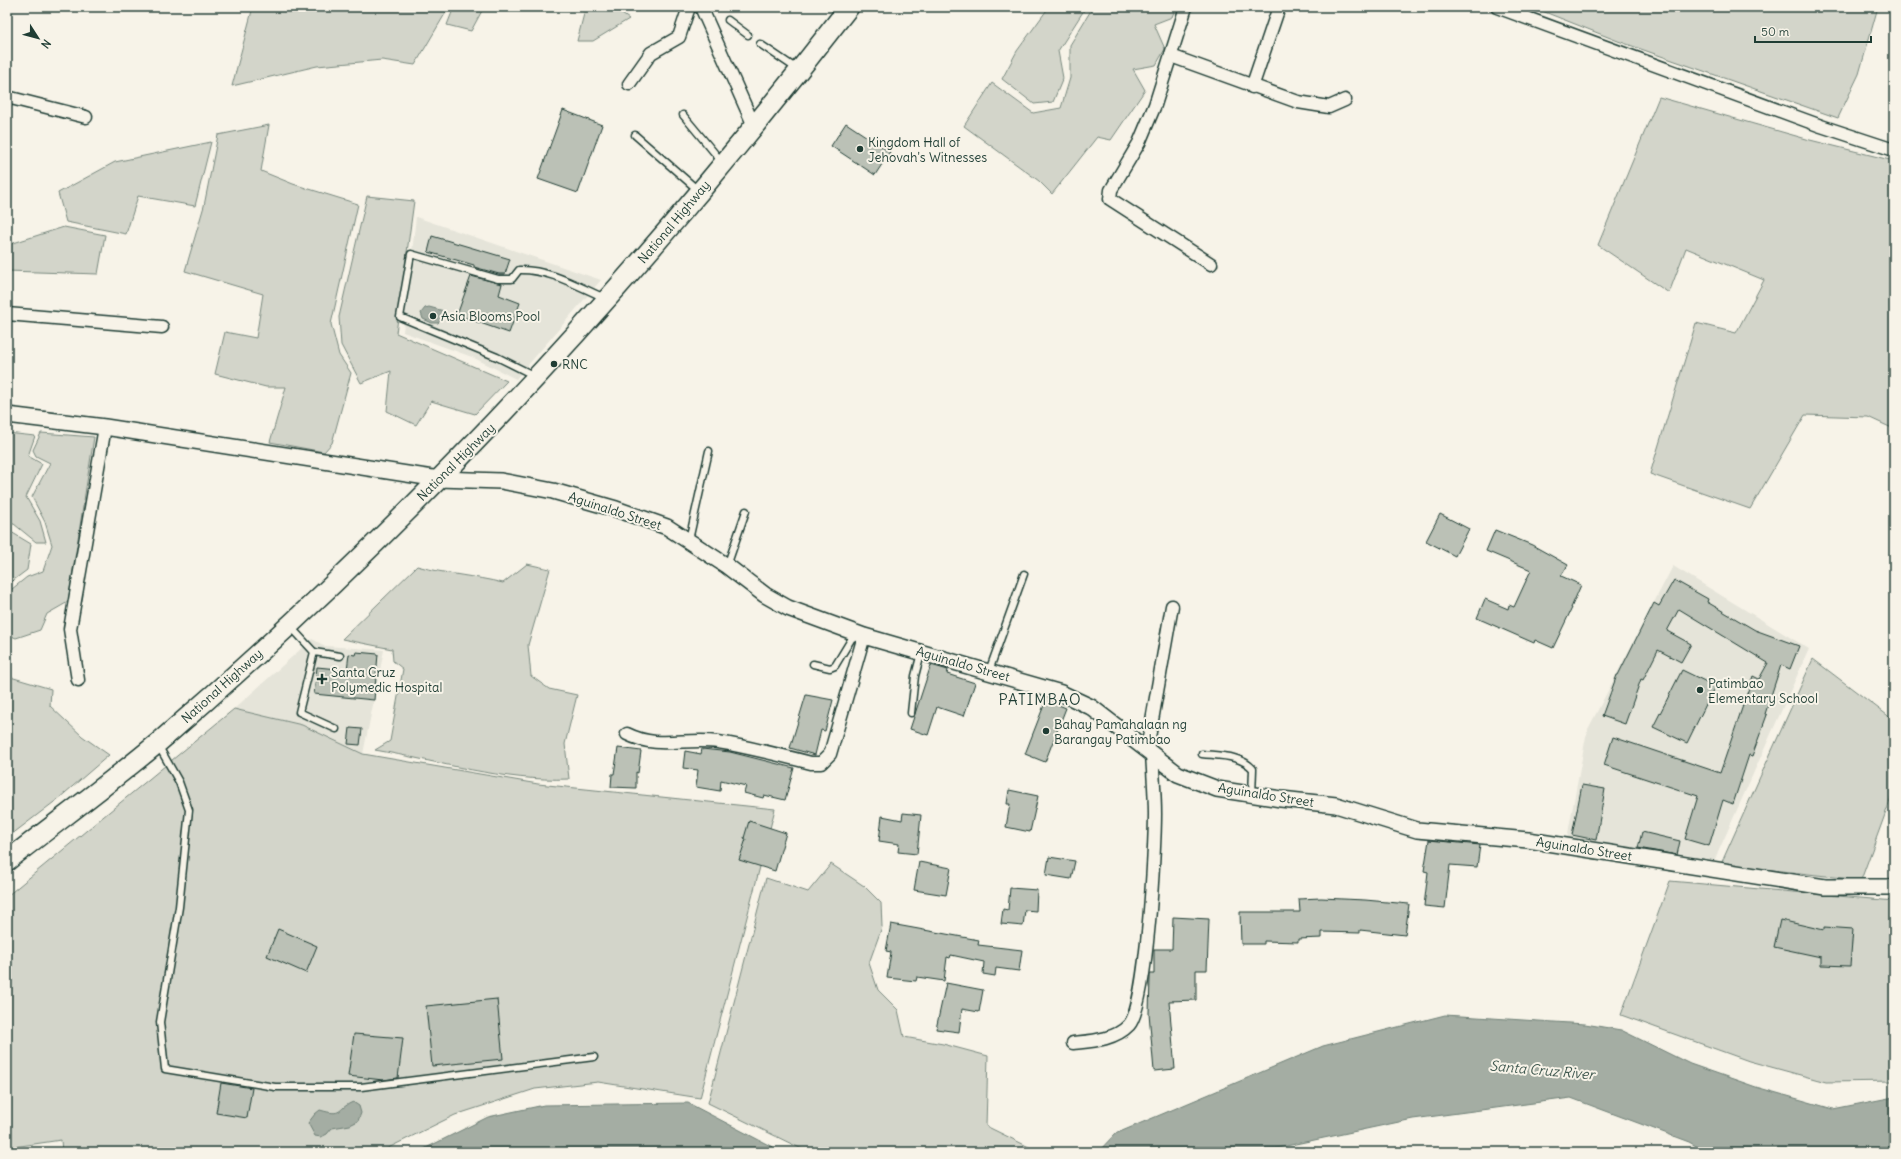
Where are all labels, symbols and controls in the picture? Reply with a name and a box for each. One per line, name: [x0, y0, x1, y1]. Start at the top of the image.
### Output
north arrow: [18, 18, 58, 58]
scale bar: [1755, 18, 1871, 44]
text: 50 m: [1761, 24, 1790, 39]
text: N: [38, 37, 54, 51]
place label: Kingdom Hall of Jehovah's Witnesses: [868, 134, 987, 166]
marker: Kingdom Hall of Jehovah's Witnesses: [855, 144, 865, 154]
street label: National Highway: [634, 177, 714, 267]
place label: Asia Blooms Pool: [441, 308, 540, 325]
marker: Asia Blooms Pool: [428, 311, 438, 321]
place label: RNC: [562, 356, 588, 373]
marker: RNC: [549, 359, 559, 369]
street label: National Highway: [413, 419, 499, 505]
street label: Aguinaldo Street: [566, 488, 664, 534]
street label: Aguinaldo Street: [914, 642, 1012, 686]
street label: National Highway: [178, 645, 266, 727]
place label: Santa Cruz Polymedic Hospital: [331, 664, 442, 696]
marker: Santa Cruz Polymedic Hospital: [316, 673, 328, 685]
place label: Patimbao Elementary School: [1708, 675, 1818, 707]
marker: Patimbao Elementary School: [1695, 685, 1705, 695]
district label: PATIMBAO: [998, 690, 1082, 709]
place label: Bahay Pamahalaan ng Barangay Patimbao: [1054, 716, 1187, 748]
marker: Bahay Pamahalaan ng Barangay Patimbao: [1041, 726, 1051, 736]
street label: Aguinaldo Street: [1217, 779, 1316, 811]
street label: Aguinaldo Street: [1535, 833, 1634, 865]
water label: Santa Cruz River: [1489, 1056, 1597, 1084]

